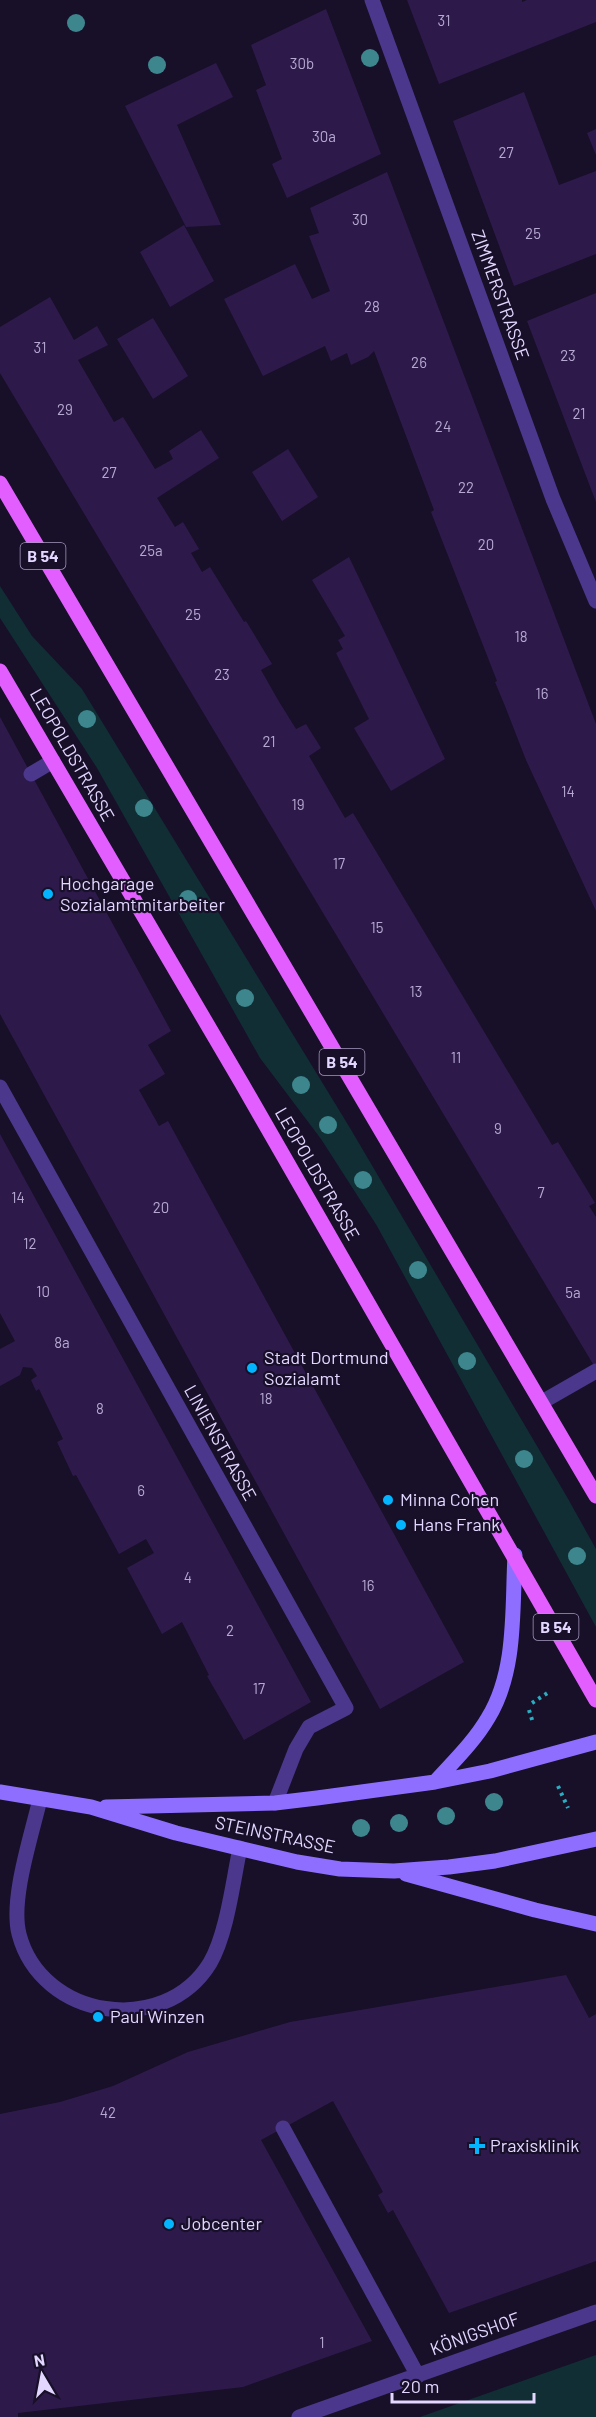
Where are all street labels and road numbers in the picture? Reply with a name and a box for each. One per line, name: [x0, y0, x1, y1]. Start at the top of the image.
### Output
street label: ZIMMERSTRASSE: [467, 227, 535, 363]
road number: B 54: [20, 543, 66, 569]
street label: LEOPOLDSTRASSE: [26, 684, 120, 825]
road number: B 54: [320, 1049, 364, 1075]
street label: LEOPOLDSTRASSE: [271, 1103, 365, 1244]
street label: LINIENSTRASSE: [180, 1381, 262, 1504]
road number: B 54: [534, 1614, 578, 1640]
street label: STEINSTRASSE: [213, 1811, 337, 1858]
street label: KÖNIGSHOF: [427, 2307, 522, 2359]

